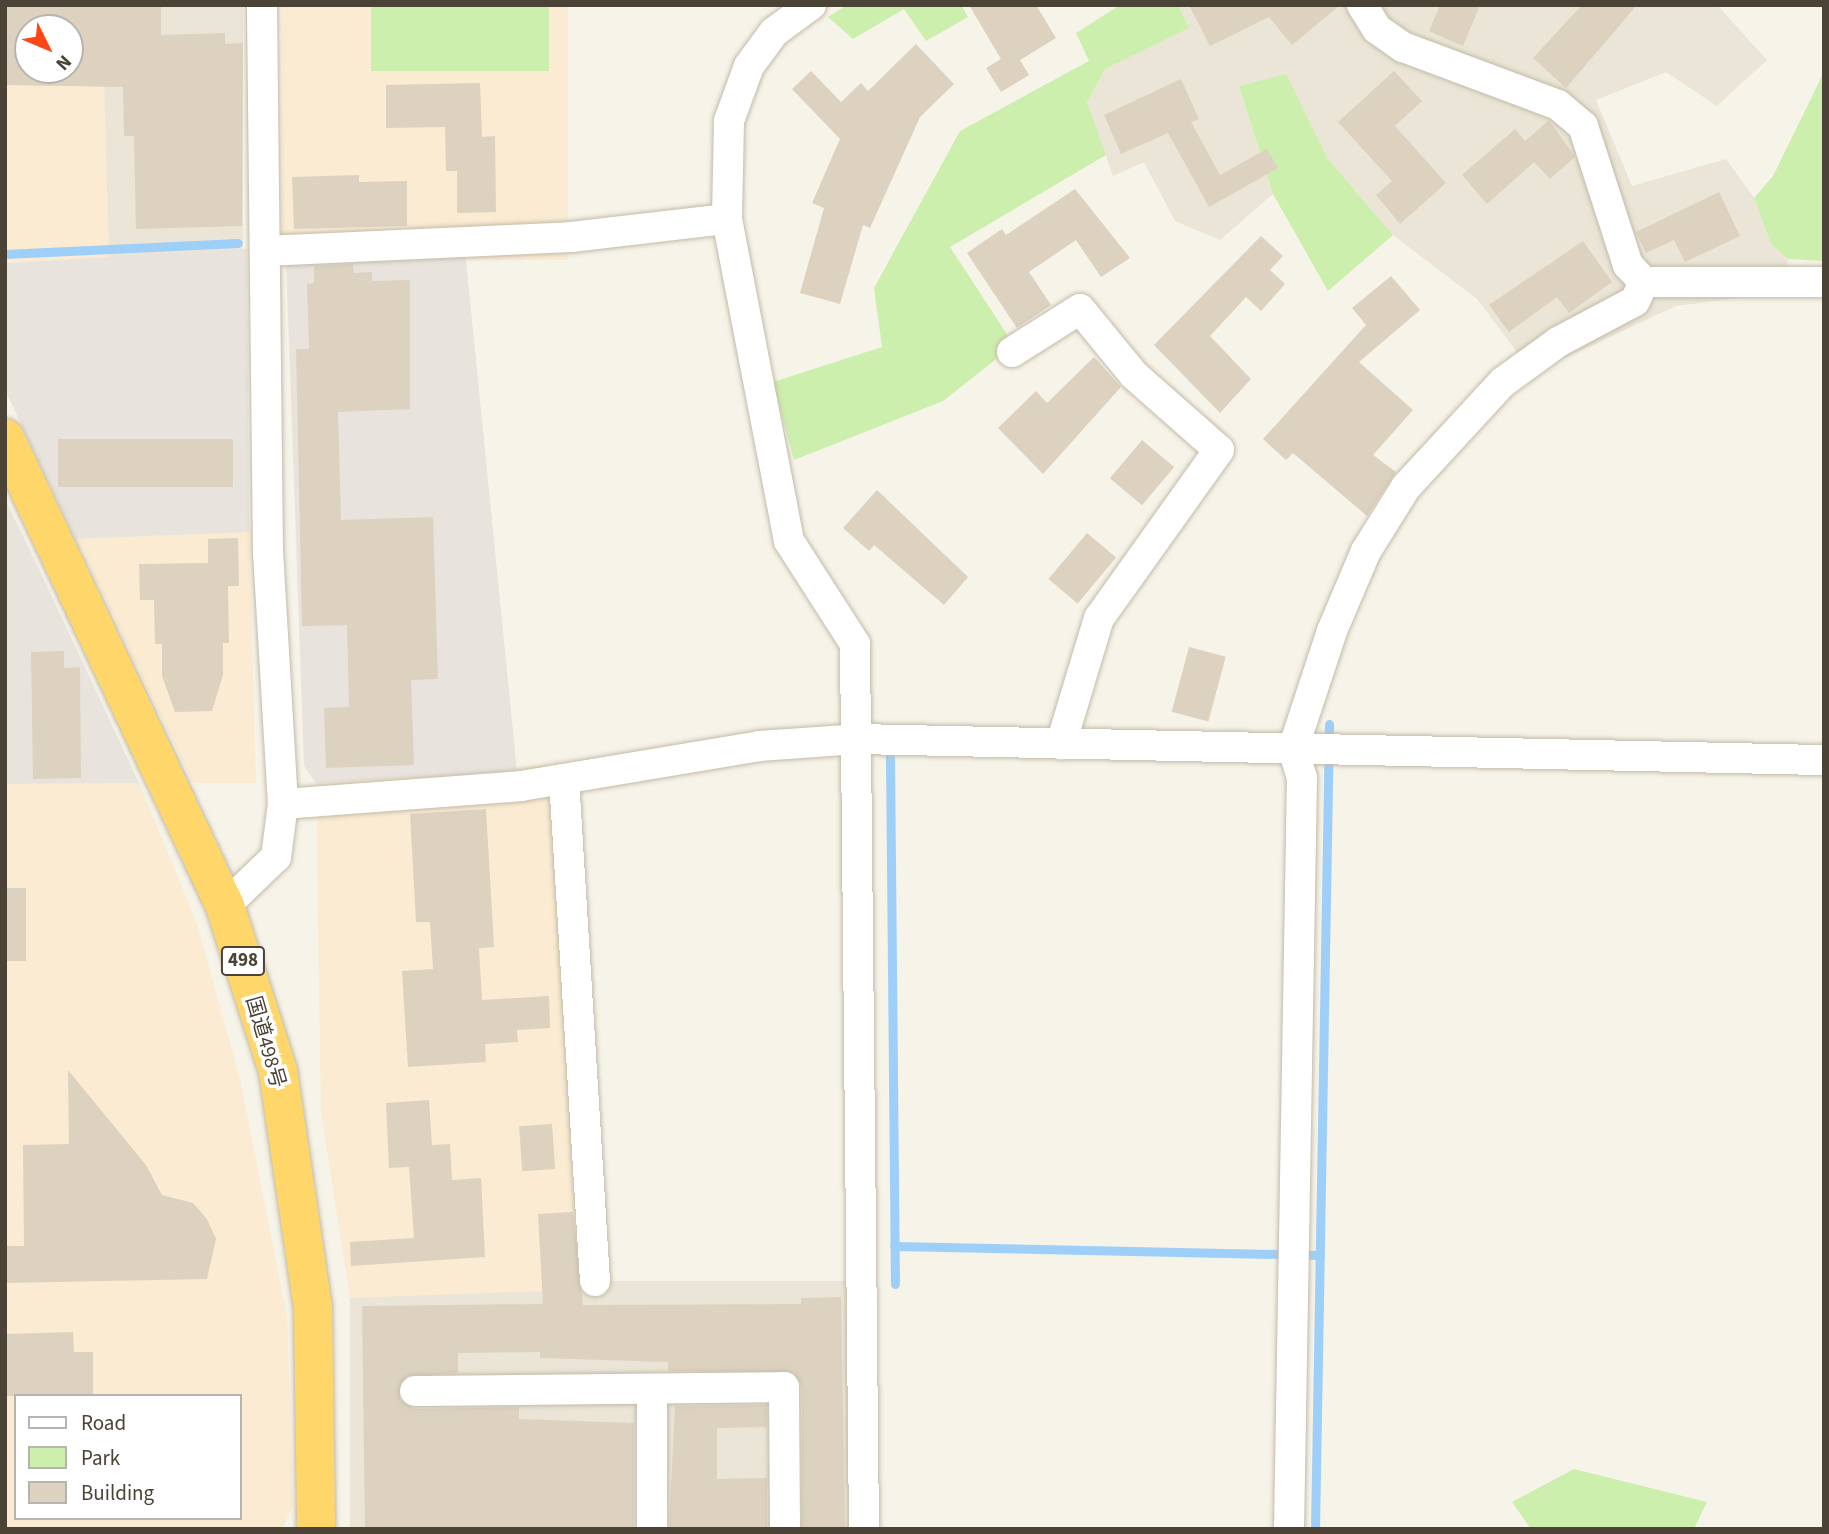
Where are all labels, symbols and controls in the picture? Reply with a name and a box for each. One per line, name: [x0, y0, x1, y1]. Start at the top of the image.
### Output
north arrow: [14, 14, 84, 84]
text: N: [49, 48, 77, 76]
road number: 498: [220, 945, 266, 976]
street label: 国道498号: [241, 993, 291, 1091]
legend: [14, 1394, 242, 1520]
text: Road: [81, 1408, 126, 1438]
text: Park: [81, 1443, 120, 1473]
text: Building: [81, 1478, 154, 1508]

